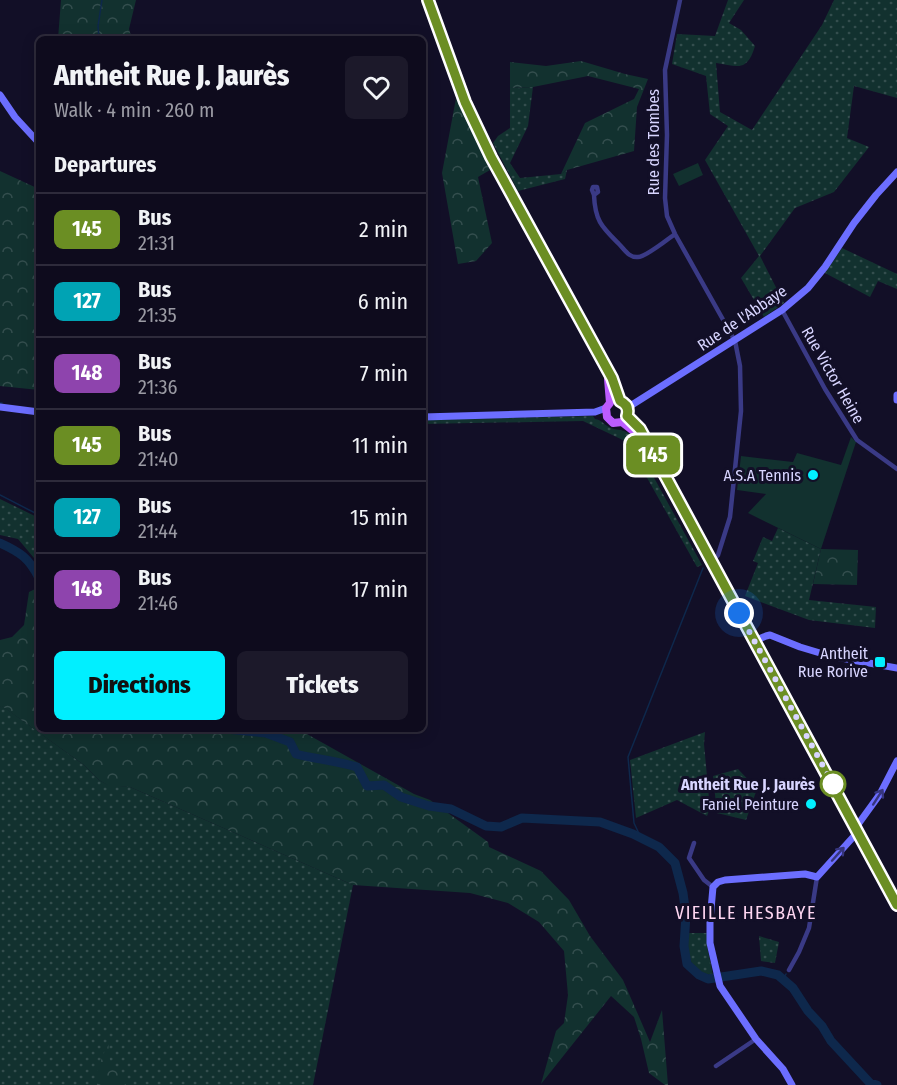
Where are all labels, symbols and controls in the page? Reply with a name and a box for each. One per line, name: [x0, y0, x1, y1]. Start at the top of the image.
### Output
button: heart: [345, 56, 408, 119]
text: Antheit Rue J. Jaurès: [54, 59, 289, 92]
street label: Rue des Tombes: [644, 89, 663, 195]
text: Walk · 4 min · 260 m: [54, 98, 214, 122]
text: Departures: [54, 151, 156, 178]
text: Bus: [138, 204, 171, 231]
text: 145: [72, 216, 102, 242]
text: 2 min: [359, 216, 408, 243]
text: 21:31: [138, 231, 175, 255]
text: Bus: [138, 276, 171, 303]
street label: Rue de l'Abbaye: [694, 281, 790, 355]
text: 127: [73, 288, 101, 314]
text: 6 min: [358, 288, 408, 315]
text: 21:35: [138, 303, 177, 327]
street label: Rue Victor Heine: [798, 323, 868, 427]
text: Bus: [138, 348, 171, 375]
text: 148: [72, 360, 102, 386]
text: 7 min: [360, 360, 408, 387]
text: 21:36: [138, 375, 178, 399]
text: Bus: [138, 420, 171, 447]
text: 145: [72, 432, 102, 458]
text: 11 min: [352, 432, 408, 459]
line badge: 145: [618, 436, 688, 474]
text: 145: [638, 442, 668, 468]
text: 21:40: [138, 447, 178, 471]
place label: A.S.A Tennis: [723, 466, 801, 485]
marker: A.S.A Tennis: [806, 468, 820, 482]
text: Bus: [138, 492, 171, 519]
text: 127: [73, 504, 101, 530]
text: 15 min: [350, 504, 408, 531]
text: 21:44: [138, 519, 178, 543]
text: Bus: [138, 564, 171, 591]
text: 148: [72, 576, 102, 602]
text: 17 min: [351, 576, 408, 603]
text: 21:46: [138, 591, 178, 615]
your location: [724, 598, 754, 628]
place label: Antheit Rue Rorive: [798, 644, 869, 681]
button: Directions: [54, 651, 225, 720]
button: Tickets: [237, 651, 408, 720]
marker: Antheit Rue Rorive: [873, 655, 887, 669]
marker: Antheit Rue J. Jaurès: [820, 771, 846, 797]
place label: Antheit Rue J. Jaurès: [680, 775, 815, 794]
one-way arrow: [872, 789, 884, 805]
place label: Faniel Peinture: [702, 795, 799, 814]
marker: Faniel Peinture: [804, 797, 818, 811]
one-way arrow: [831, 847, 845, 862]
district label: VIEILLE HESBAYE: [675, 902, 817, 924]

